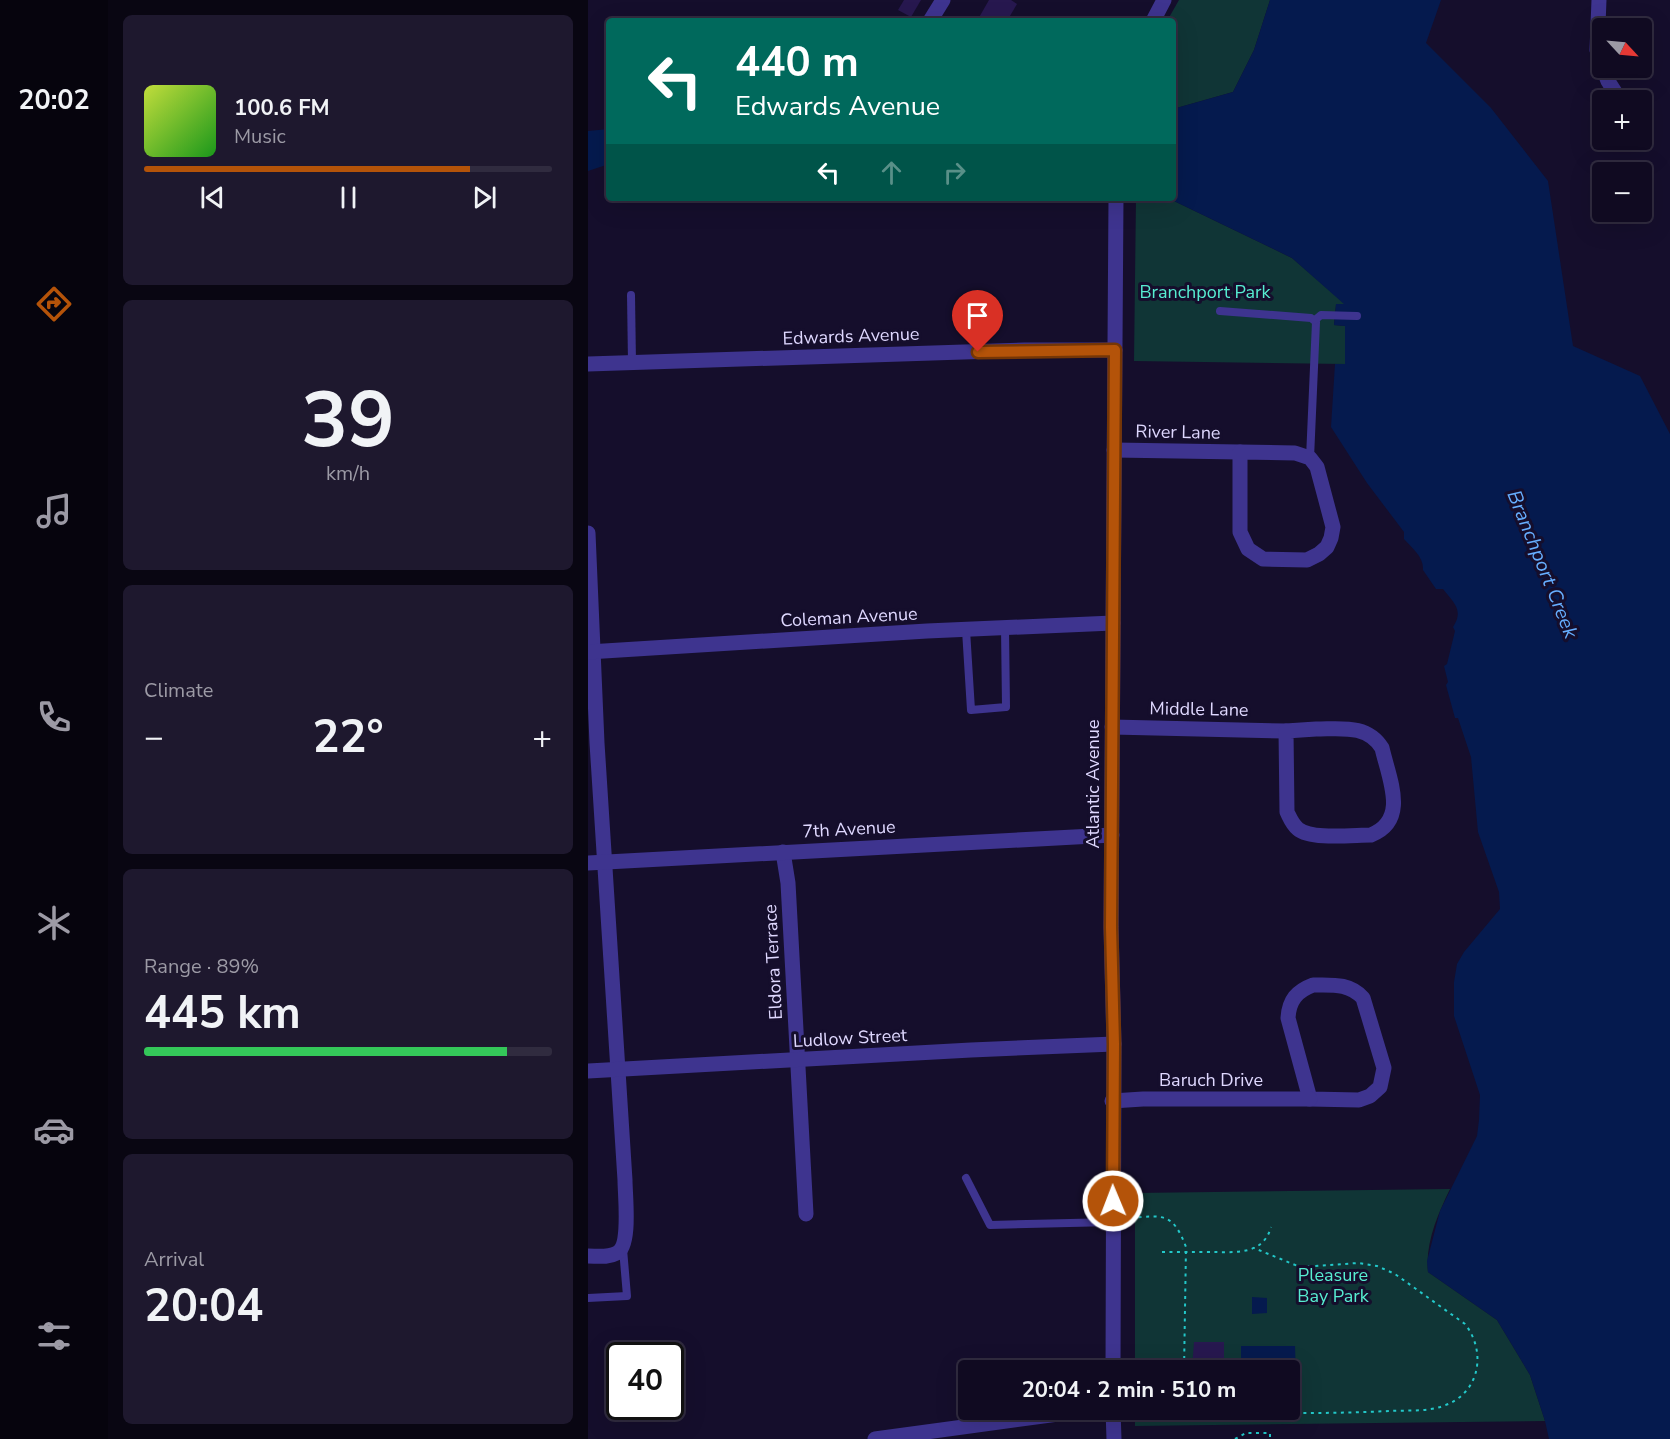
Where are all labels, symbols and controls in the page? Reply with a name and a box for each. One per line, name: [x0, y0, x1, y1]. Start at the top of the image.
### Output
north arrow: [1592, 18, 1652, 78]
map controls: [1592, 18, 1652, 222]
text: 440 m: [735, 34, 859, 91]
icon: left: [636, 42, 714, 120]
text: 20:02: [18, 82, 90, 119]
text: Edwards Avenue: [735, 88, 940, 125]
button: +: [1592, 90, 1652, 150]
text: 100.6 FM: [234, 93, 330, 123]
text: Music: [234, 123, 286, 150]
icon: left: [812, 156, 845, 189]
icon: ahead: [875, 156, 908, 189]
icon: right: [938, 156, 971, 189]
button: −: [1592, 162, 1652, 222]
icon: previous: [196, 181, 229, 214]
icon: pause: [332, 181, 365, 214]
icon: next: [468, 181, 501, 214]
park label: Branchport Park: [1139, 280, 1272, 304]
icon: directions: [33, 283, 75, 325]
pin: [952, 290, 1003, 352]
icon: arrive: [961, 299, 994, 332]
street label: Edwards Avenue: [782, 322, 920, 350]
text: 39: [301, 367, 395, 474]
street label: River Lane: [1135, 419, 1221, 445]
text: km/h: [326, 460, 370, 487]
water label: Branchport Creek: [1501, 486, 1585, 643]
icon: music: [33, 490, 75, 532]
street label: Coleman Avenue: [780, 601, 918, 633]
text: Climate: [144, 677, 213, 704]
icon: phone: [33, 696, 75, 738]
street label: Middle Lane: [1149, 696, 1249, 722]
text: 22°: [312, 707, 384, 768]
text: −: [144, 715, 164, 760]
text: +: [532, 715, 552, 760]
street label: Atlantic Avenue: [1081, 720, 1105, 849]
street label: 7th Avenue: [802, 815, 896, 843]
icon: climate: [33, 902, 75, 944]
street label: Eldora Terrace: [758, 904, 788, 1020]
text: Range · 89%: [144, 953, 259, 980]
text: 445 km: [144, 983, 301, 1044]
street label: Ludlow Street: [792, 1023, 908, 1053]
street label: Baruch Drive: [1159, 1068, 1263, 1092]
icon: car: [33, 1109, 75, 1151]
position arrow: [1081, 1169, 1145, 1233]
text: Arrival: [144, 1246, 204, 1273]
park label: Pleasure Bay Park: [1297, 1263, 1370, 1308]
text: 20:04: [144, 1276, 263, 1337]
icon: filters: [33, 1315, 75, 1357]
speed limit sign: 40: [606, 1342, 684, 1420]
text: 20:04 · 2 min · 510 m: [1022, 1375, 1236, 1405]

